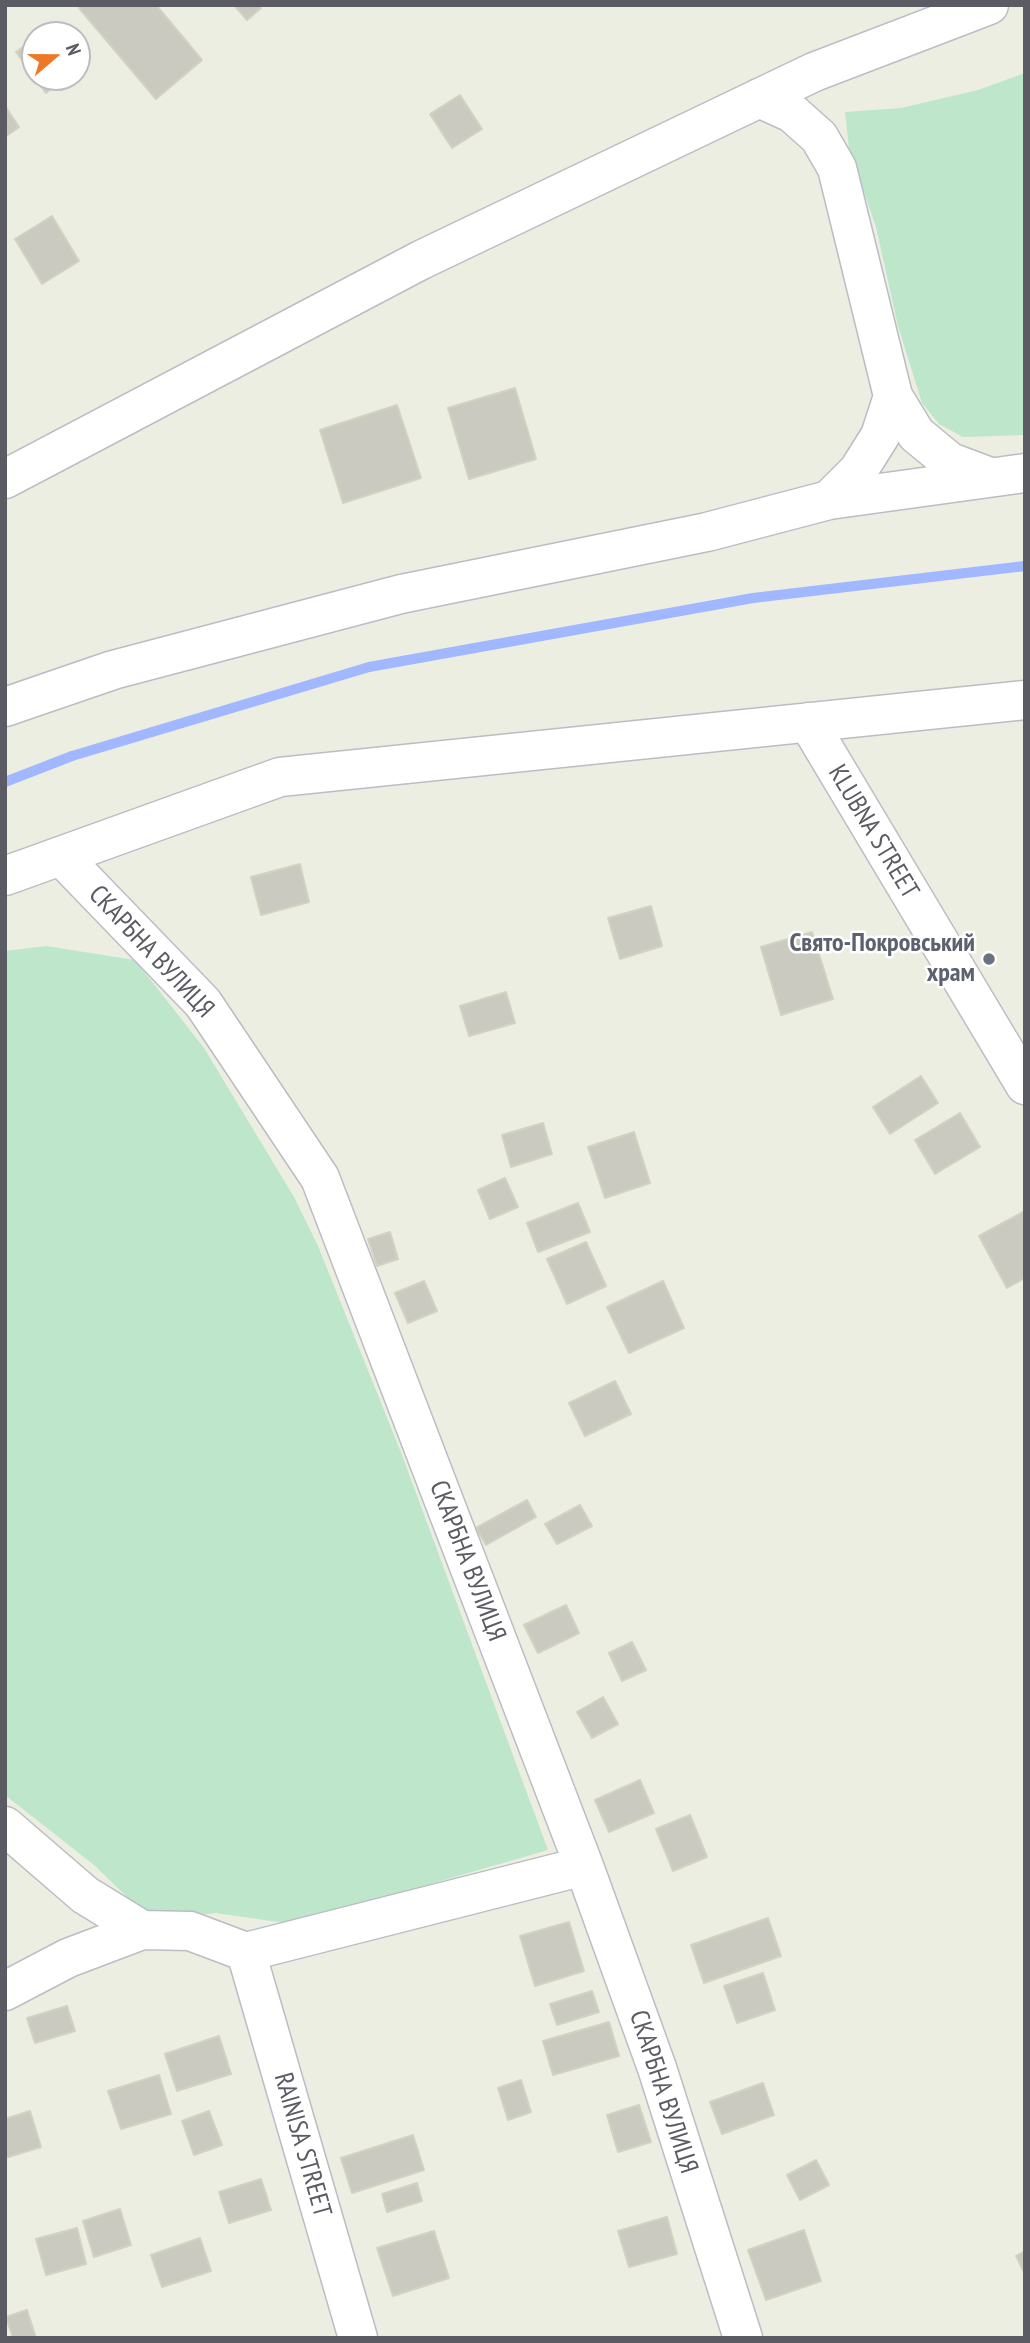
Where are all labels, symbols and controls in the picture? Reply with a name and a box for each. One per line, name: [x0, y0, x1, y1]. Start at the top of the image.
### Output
north arrow: [21, 21, 91, 91]
text: N: [61, 41, 87, 58]
street label: KLUBNA STREET: [821, 760, 925, 904]
street label: СКАРБНА ВУЛИЦЯ: [82, 879, 220, 1025]
place label: Свято-Покровський храм: [789, 928, 975, 990]
marker: Свято-Покровський храм: [981, 951, 997, 967]
street label: СКАРБНА ВУЛИЦЯ: [422, 1476, 512, 1646]
street label: СКАРБНА ВУЛИЦЯ: [622, 2007, 704, 2177]
street label: RAINISA STREET: [267, 2069, 337, 2221]

